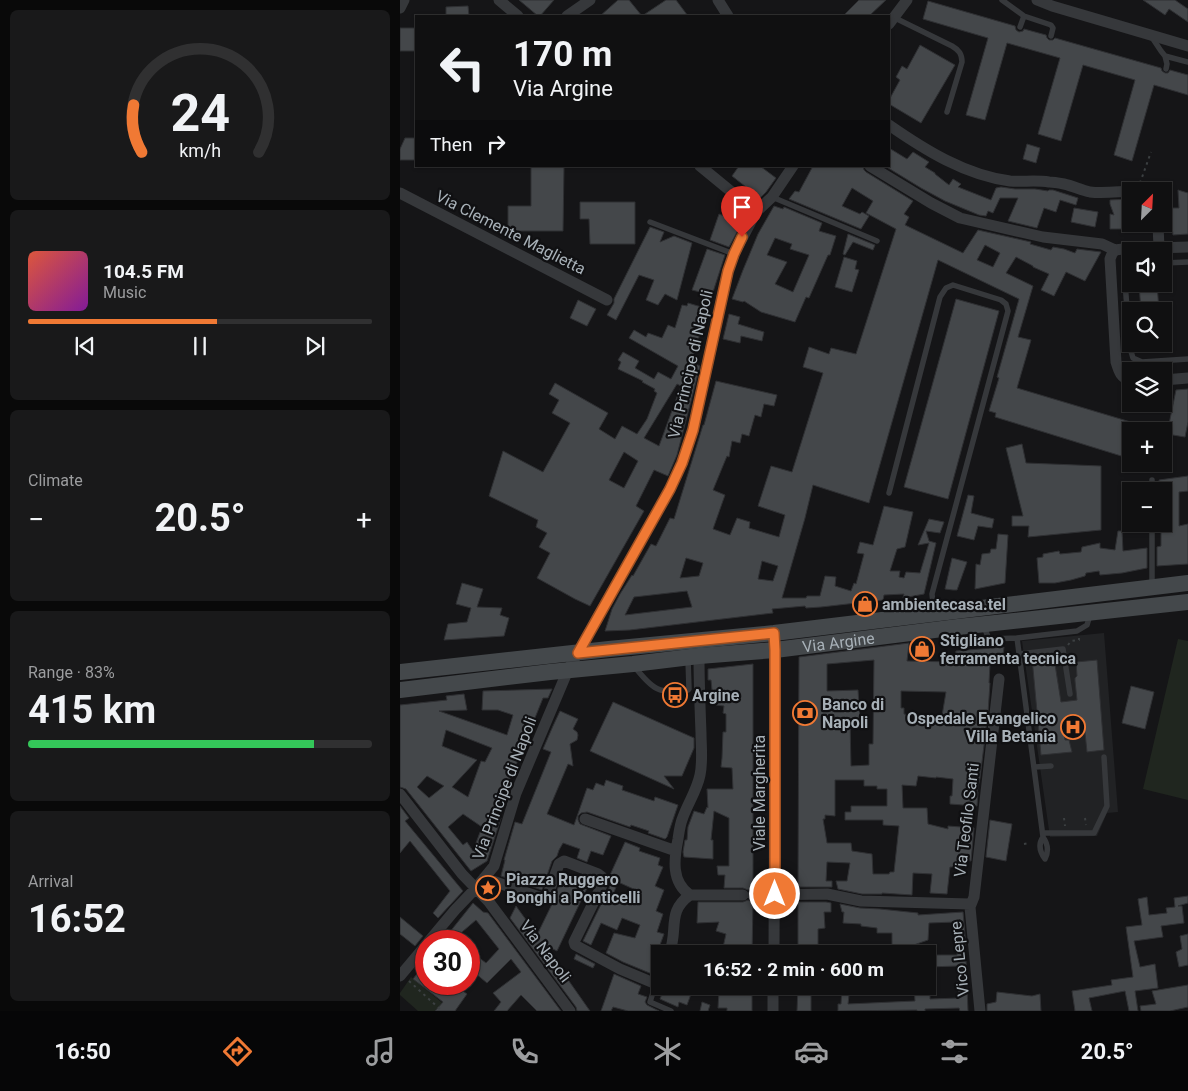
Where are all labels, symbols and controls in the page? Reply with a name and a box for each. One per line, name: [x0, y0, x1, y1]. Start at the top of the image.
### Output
text: 170 m: [513, 34, 612, 75]
icon: left: [430, 35, 495, 100]
text: Via Argine: [513, 76, 613, 101]
text: 24: [170, 83, 230, 144]
icon: right: [482, 130, 510, 158]
text: Then: [430, 133, 472, 156]
text: km/h: [179, 140, 221, 161]
north arrow: [1122, 182, 1172, 232]
map controls: [1122, 182, 1172, 532]
street label: Via Clemente Maglietta: [433, 186, 589, 279]
pin: [721, 186, 763, 237]
icon: arrive: [728, 193, 756, 221]
button: sound: [1122, 242, 1172, 292]
text: 104.5 FM: [103, 260, 184, 283]
text: Music: [103, 283, 146, 302]
street label: Via Principe di Napoli: [664, 288, 717, 440]
button: search: [1122, 302, 1172, 352]
icon: previous: [71, 332, 99, 360]
icon: pause: [186, 332, 214, 360]
icon: next: [301, 332, 329, 360]
button: layers: [1122, 362, 1172, 412]
button: +: [1122, 422, 1172, 472]
text: Climate: [28, 471, 83, 490]
button: −: [1122, 482, 1172, 532]
text: 20.5°: [154, 496, 246, 540]
text: −: [28, 503, 44, 536]
text: +: [356, 503, 372, 536]
shop icon: ambientecasa.tel: [852, 591, 878, 617]
place label: ambientecasa.tel: [882, 595, 1006, 614]
street label: Via Argine: [801, 629, 876, 656]
place label: Stigliano ferramenta tecnica: [940, 631, 1077, 668]
shop icon: Stigliano ferramenta tecnica: [909, 636, 935, 662]
text: Range · 83%: [28, 663, 115, 682]
bus stop icon: Argine: [662, 682, 688, 708]
place label: Argine: [692, 686, 740, 705]
text: 415 km: [28, 688, 156, 732]
place label: Banco di Napoli: [822, 695, 884, 732]
bank icon: Banco di Napoli: [792, 700, 818, 726]
place label: Ospedale Evangelico Villa Betania: [907, 709, 1056, 746]
street label: Via Principe di Napoli: [468, 714, 540, 862]
hospital icon: Ospedale Evangelico Villa Betania: [1060, 714, 1086, 740]
street label: Viale Margherita: [750, 735, 769, 851]
street label: Via Teofilo Santi: [950, 762, 983, 878]
position arrow: [748, 867, 800, 919]
place label: Piazza Ruggero Bonghi a Ponticelli: [506, 870, 641, 907]
text: Arrival: [28, 872, 73, 891]
place icon: Piazza Ruggero Bonghi a Ponticelli: [475, 875, 501, 901]
text: 16:52: [28, 897, 126, 941]
street label: Via Napoli: [516, 917, 575, 986]
street label: Vico Lepre: [946, 920, 973, 997]
speed limit sign: 30: [415, 930, 480, 995]
text: 16:52 · 2 min · 600 m: [703, 958, 884, 981]
icon: directions: [220, 1034, 255, 1069]
icon: music: [363, 1034, 398, 1069]
icon: phone: [507, 1034, 542, 1069]
icon: climate: [650, 1034, 685, 1069]
icon: car: [794, 1034, 829, 1069]
icon: filters: [937, 1034, 972, 1069]
text: 16:50: [54, 1039, 111, 1064]
text: 20.5°: [1081, 1039, 1134, 1064]

